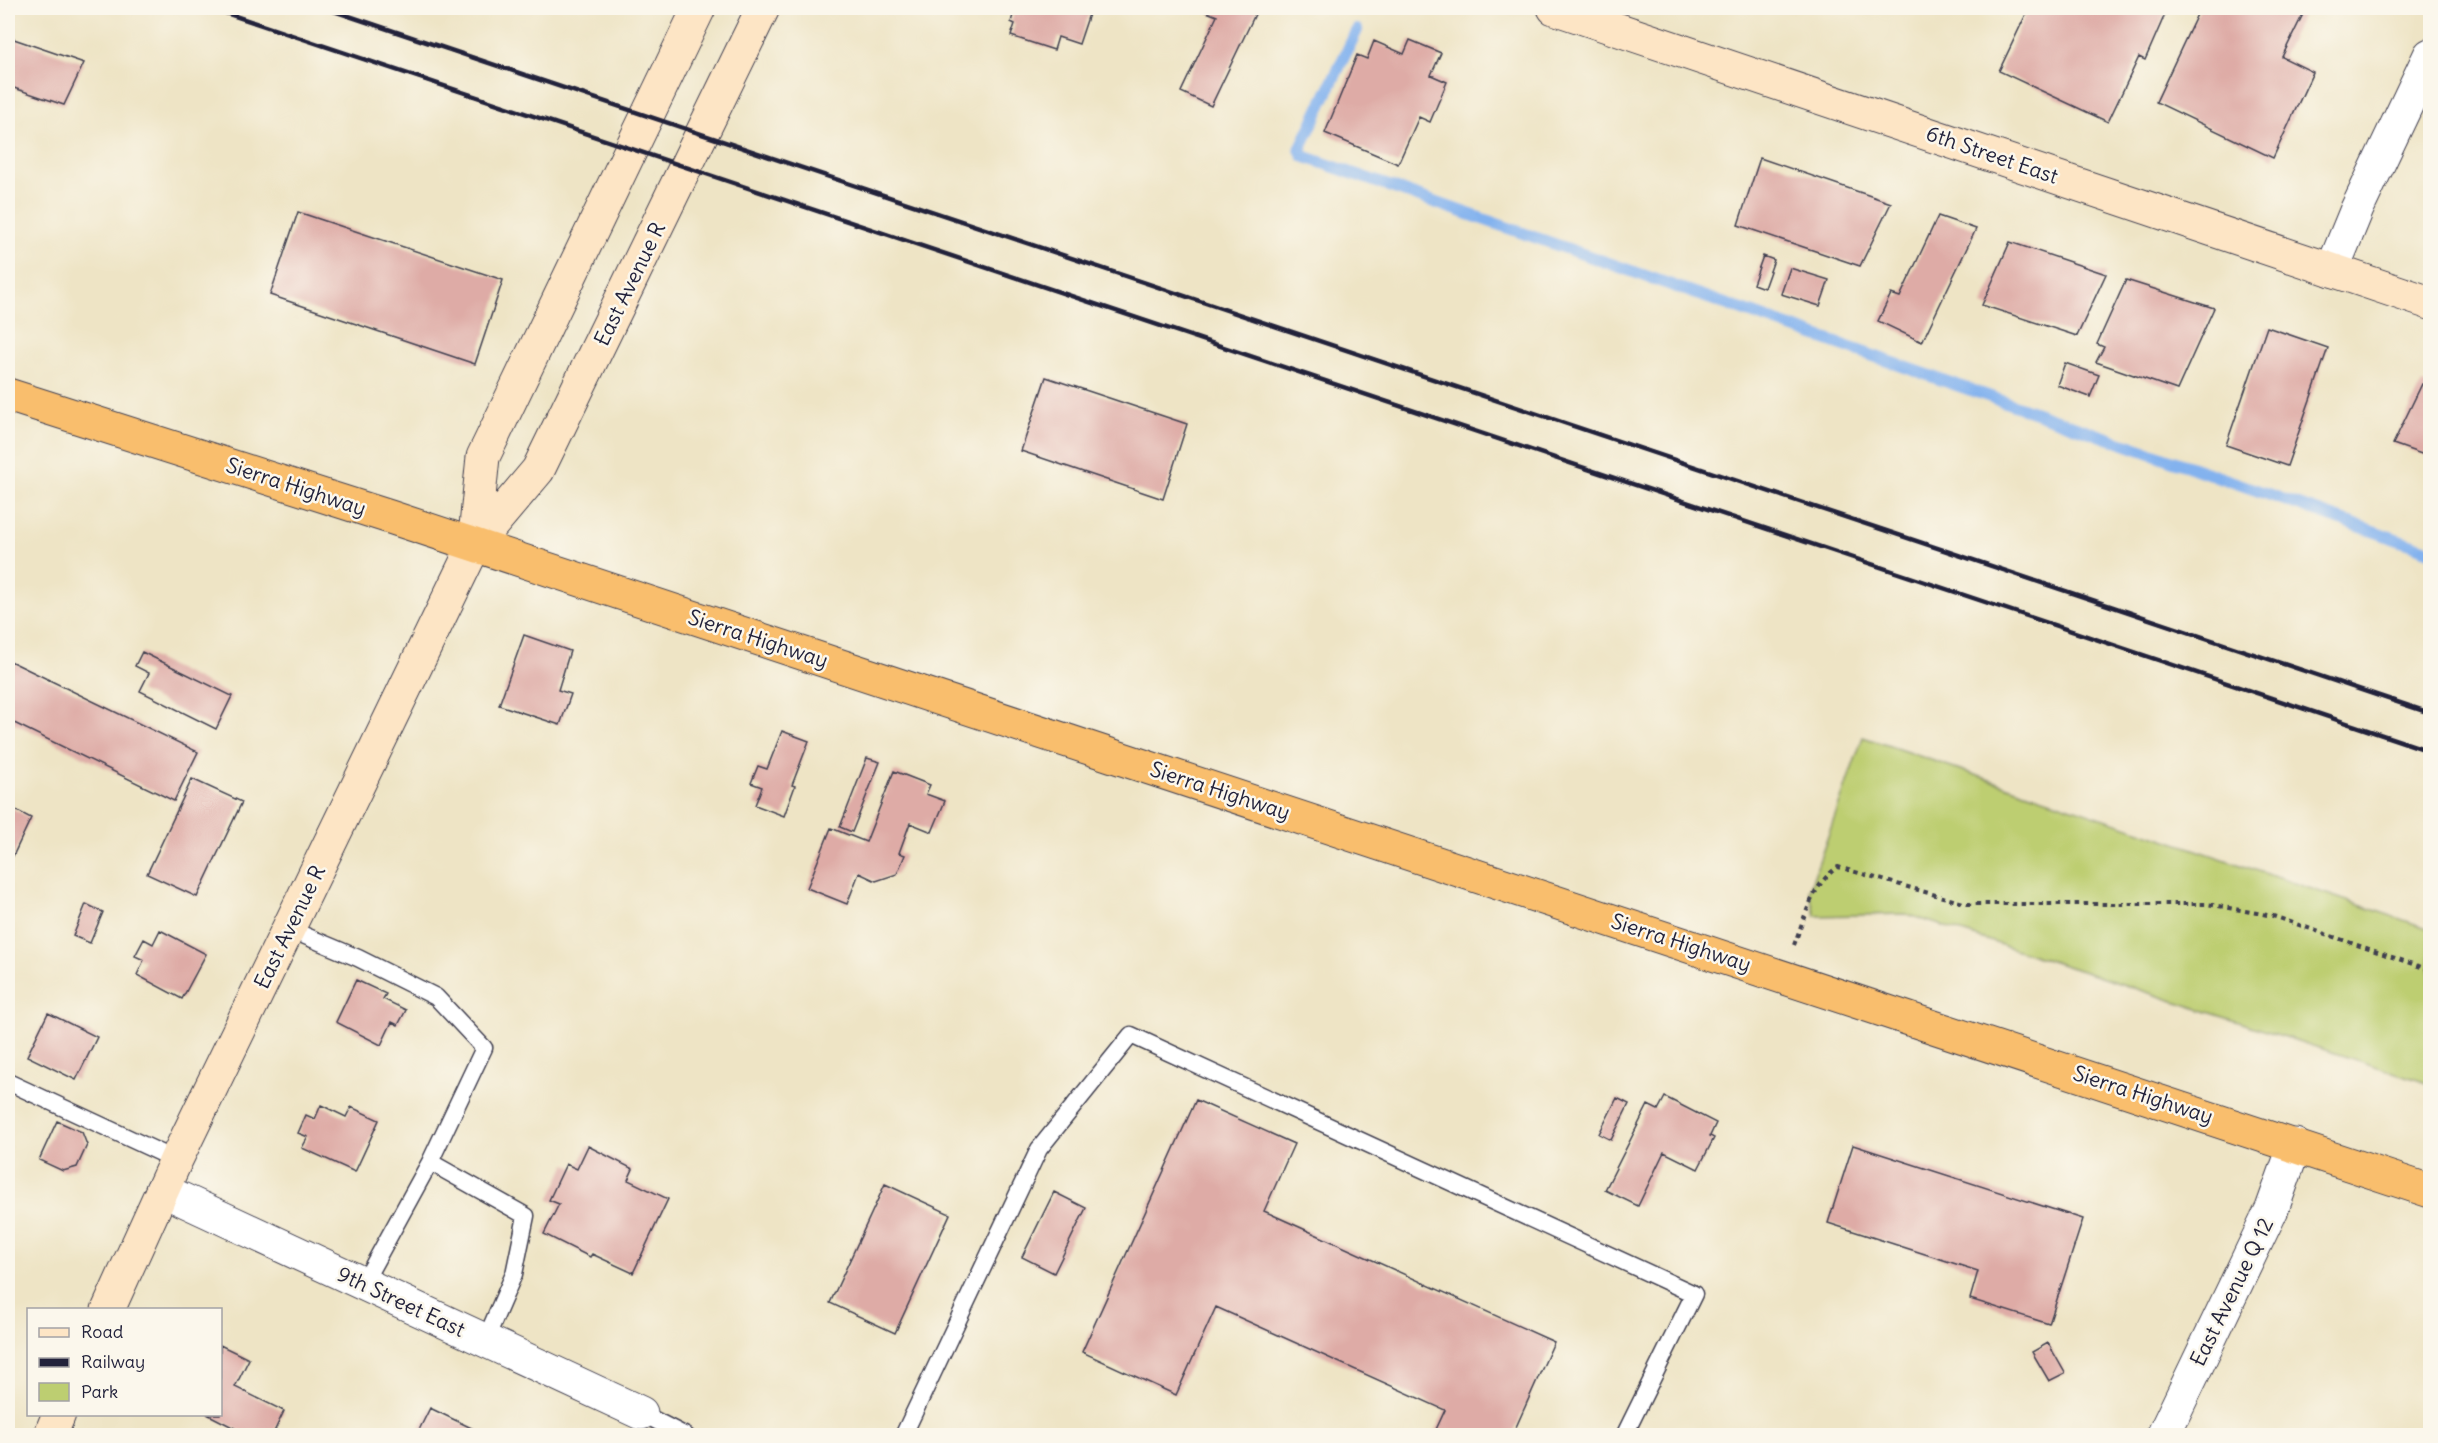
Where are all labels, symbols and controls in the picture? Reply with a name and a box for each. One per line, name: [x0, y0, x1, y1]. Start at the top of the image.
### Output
street label: 6th Street East: [1923, 119, 2062, 190]
street label: East Avenue R: [588, 217, 671, 350]
street label: Sierra Highway: [223, 451, 369, 522]
street label: Sierra Highway: [685, 603, 831, 674]
street label: Sierra Highway: [1147, 755, 1293, 826]
street label: East Avenue R: [248, 860, 331, 993]
street label: Sierra Highway: [1608, 907, 1754, 978]
street label: Sierra Highway: [2070, 1059, 2216, 1130]
street label: East Avenue Q 12: [2184, 1213, 2279, 1370]
street label: 9th Street East: [333, 1260, 469, 1343]
legend: [27, 1308, 222, 1416]
text: Road: [81, 1320, 124, 1343]
text: Railway: [81, 1350, 145, 1373]
text: Park: [81, 1380, 118, 1403]

